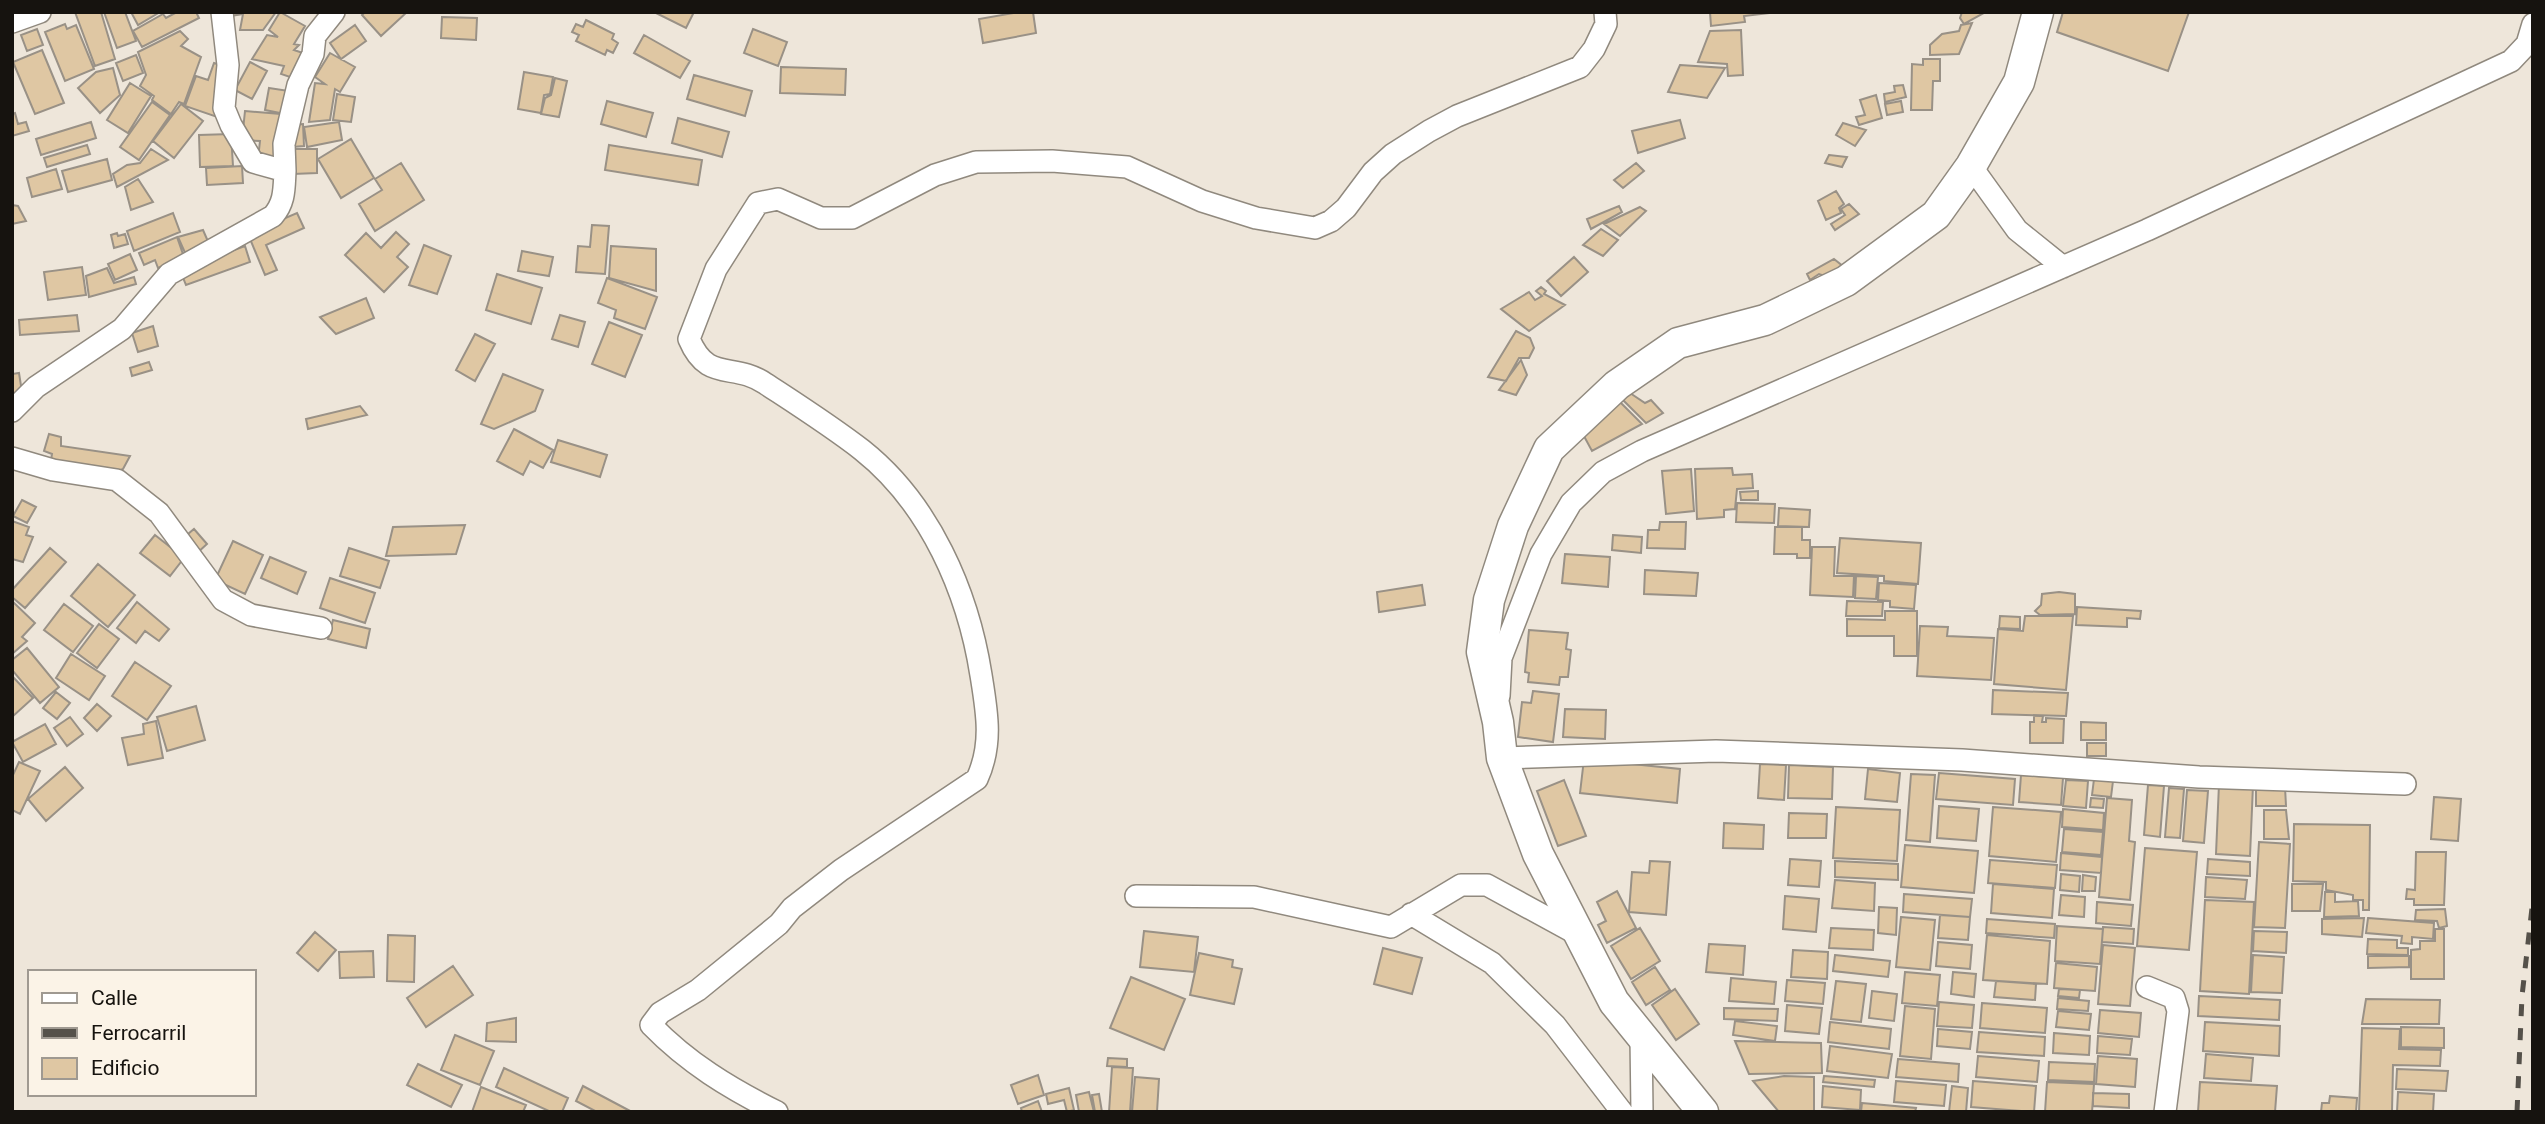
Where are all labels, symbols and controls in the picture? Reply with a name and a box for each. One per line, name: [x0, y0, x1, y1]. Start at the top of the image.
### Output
legend: [28, 970, 256, 1096]
text: Calle: [91, 986, 137, 1010]
text: Ferrocarril: [91, 1021, 186, 1045]
text: Edificio: [91, 1056, 159, 1080]

